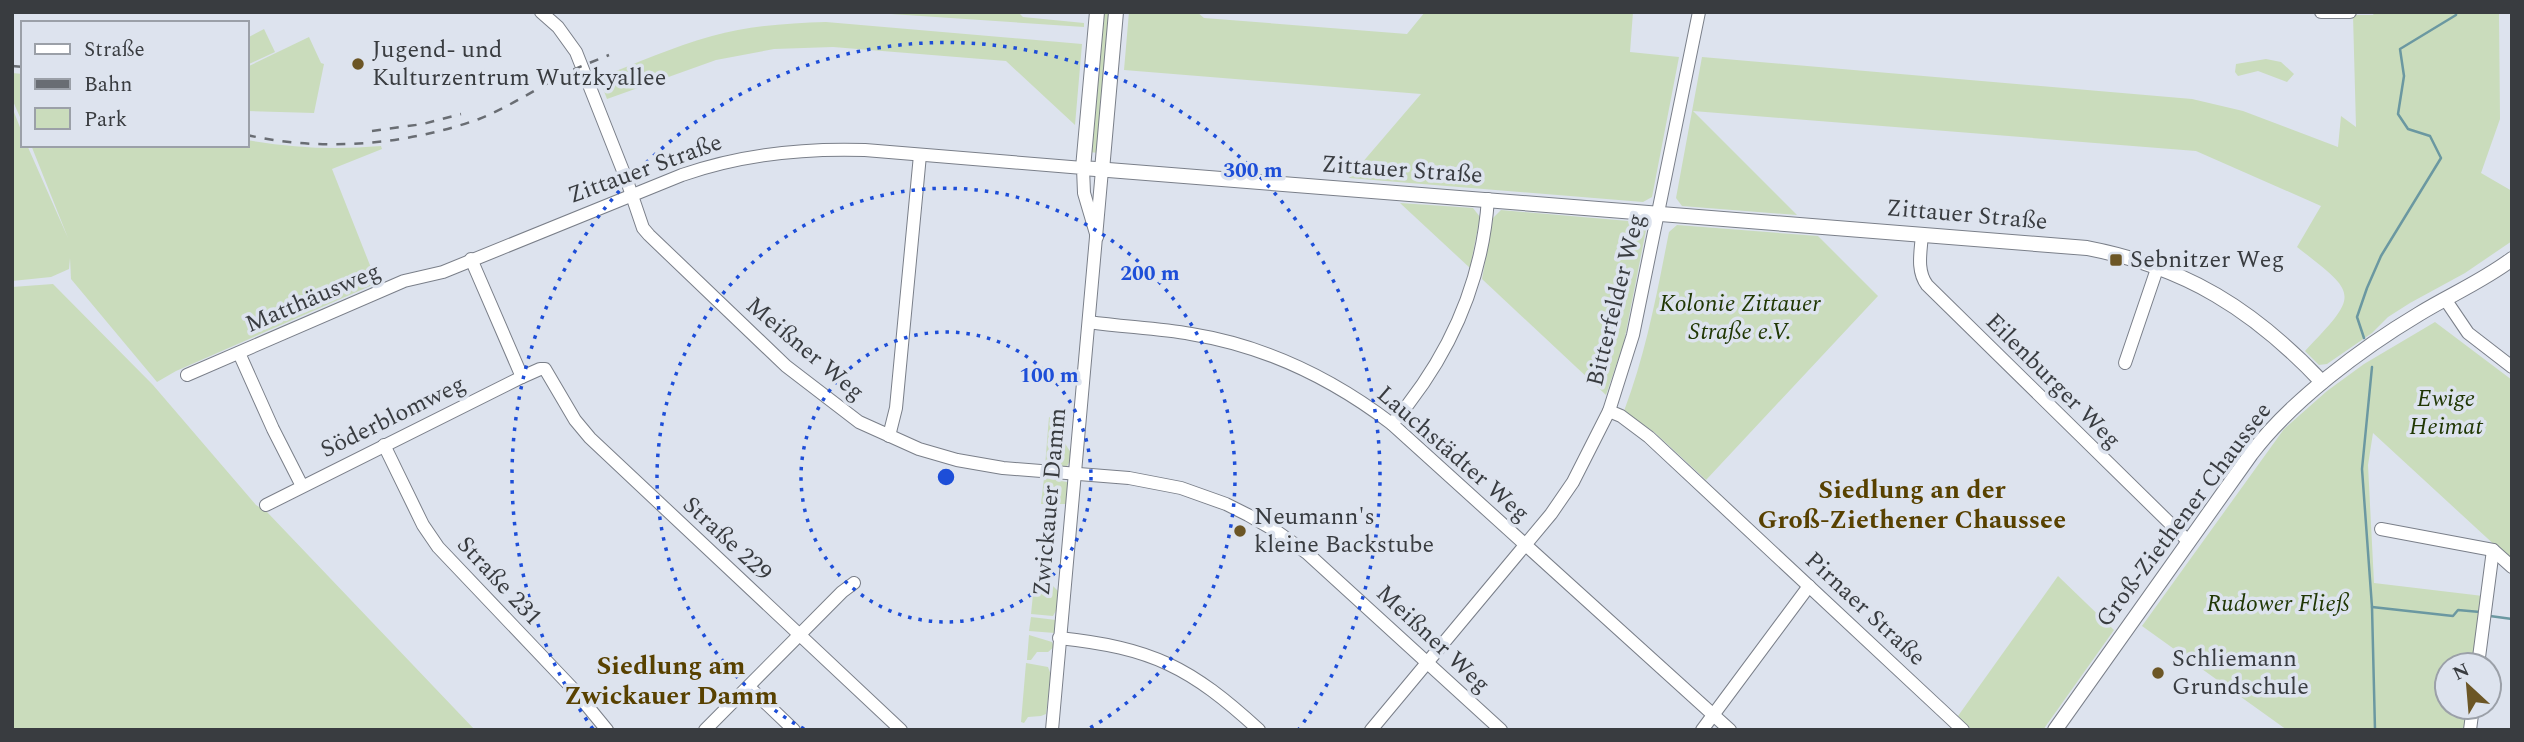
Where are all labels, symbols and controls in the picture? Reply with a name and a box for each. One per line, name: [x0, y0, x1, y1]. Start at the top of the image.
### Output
legend: [21, 21, 248, 147]
place label: Jugend- und Kulturzentrum Wutzkyallee: [372, 32, 666, 96]
text: Straße: [84, 34, 145, 66]
marker: Jugend- und Kulturzentrum Wutzkyallee: [350, 56, 366, 72]
text: Bahn: [84, 69, 132, 101]
text: Park: [84, 104, 128, 136]
street label: Zittauer Straße: [563, 124, 727, 214]
street label: Zittauer Straße: [1320, 146, 1484, 194]
text: 300 m: [1223, 155, 1283, 187]
street label: Zittauer Straße: [1885, 190, 2049, 240]
street label: Bitterfelder Weg: [1577, 210, 1655, 390]
place label: Sebnitzer Weg: [2130, 242, 2284, 278]
marker: Sebnitzer Weg: [2108, 252, 2124, 268]
street label: Matthäusweg: [240, 253, 386, 343]
text: 200 m: [1120, 258, 1180, 290]
park label: Kolonie Zittauer Straße e.V.: [1659, 286, 1821, 350]
street label: Meißner Weg: [738, 288, 872, 410]
street label: Eilenburger Weg: [1977, 305, 2129, 457]
text: 100 m: [1019, 360, 1079, 392]
street label: Söderblomweg: [314, 366, 472, 468]
street label: Lauchstädter Weg: [1368, 377, 1538, 531]
park label: Ewige Heimat: [2409, 381, 2483, 445]
street label: Groß-Ziethener Chaussee: [2087, 395, 2281, 635]
street label: Zwickauer Damm: [1024, 406, 1076, 598]
centre of rings: [934, 465, 958, 489]
district label: Siedlung an der Groß-Ziethener Chaussee: [1758, 470, 2066, 540]
street label: Straße 229: [674, 488, 780, 590]
place label: Neumann's kleine Backstube: [1254, 499, 1434, 563]
marker: Neumann's kleine Backstube: [1232, 523, 1248, 539]
street label: Straße 231: [448, 528, 550, 634]
street label: Pirnaer Straße: [1796, 543, 1934, 675]
street label: Meißner Weg: [1368, 576, 1498, 702]
park label: Rudower Fließ: [2206, 586, 2350, 622]
place label: Schliemann Grundschule: [2172, 641, 2309, 705]
district label: Siedlung am Zwickauer Damm: [564, 646, 778, 716]
north arrow: [2433, 651, 2503, 721]
text: N: [2448, 656, 2475, 689]
marker: Schliemann Grundschule: [2150, 665, 2166, 681]

